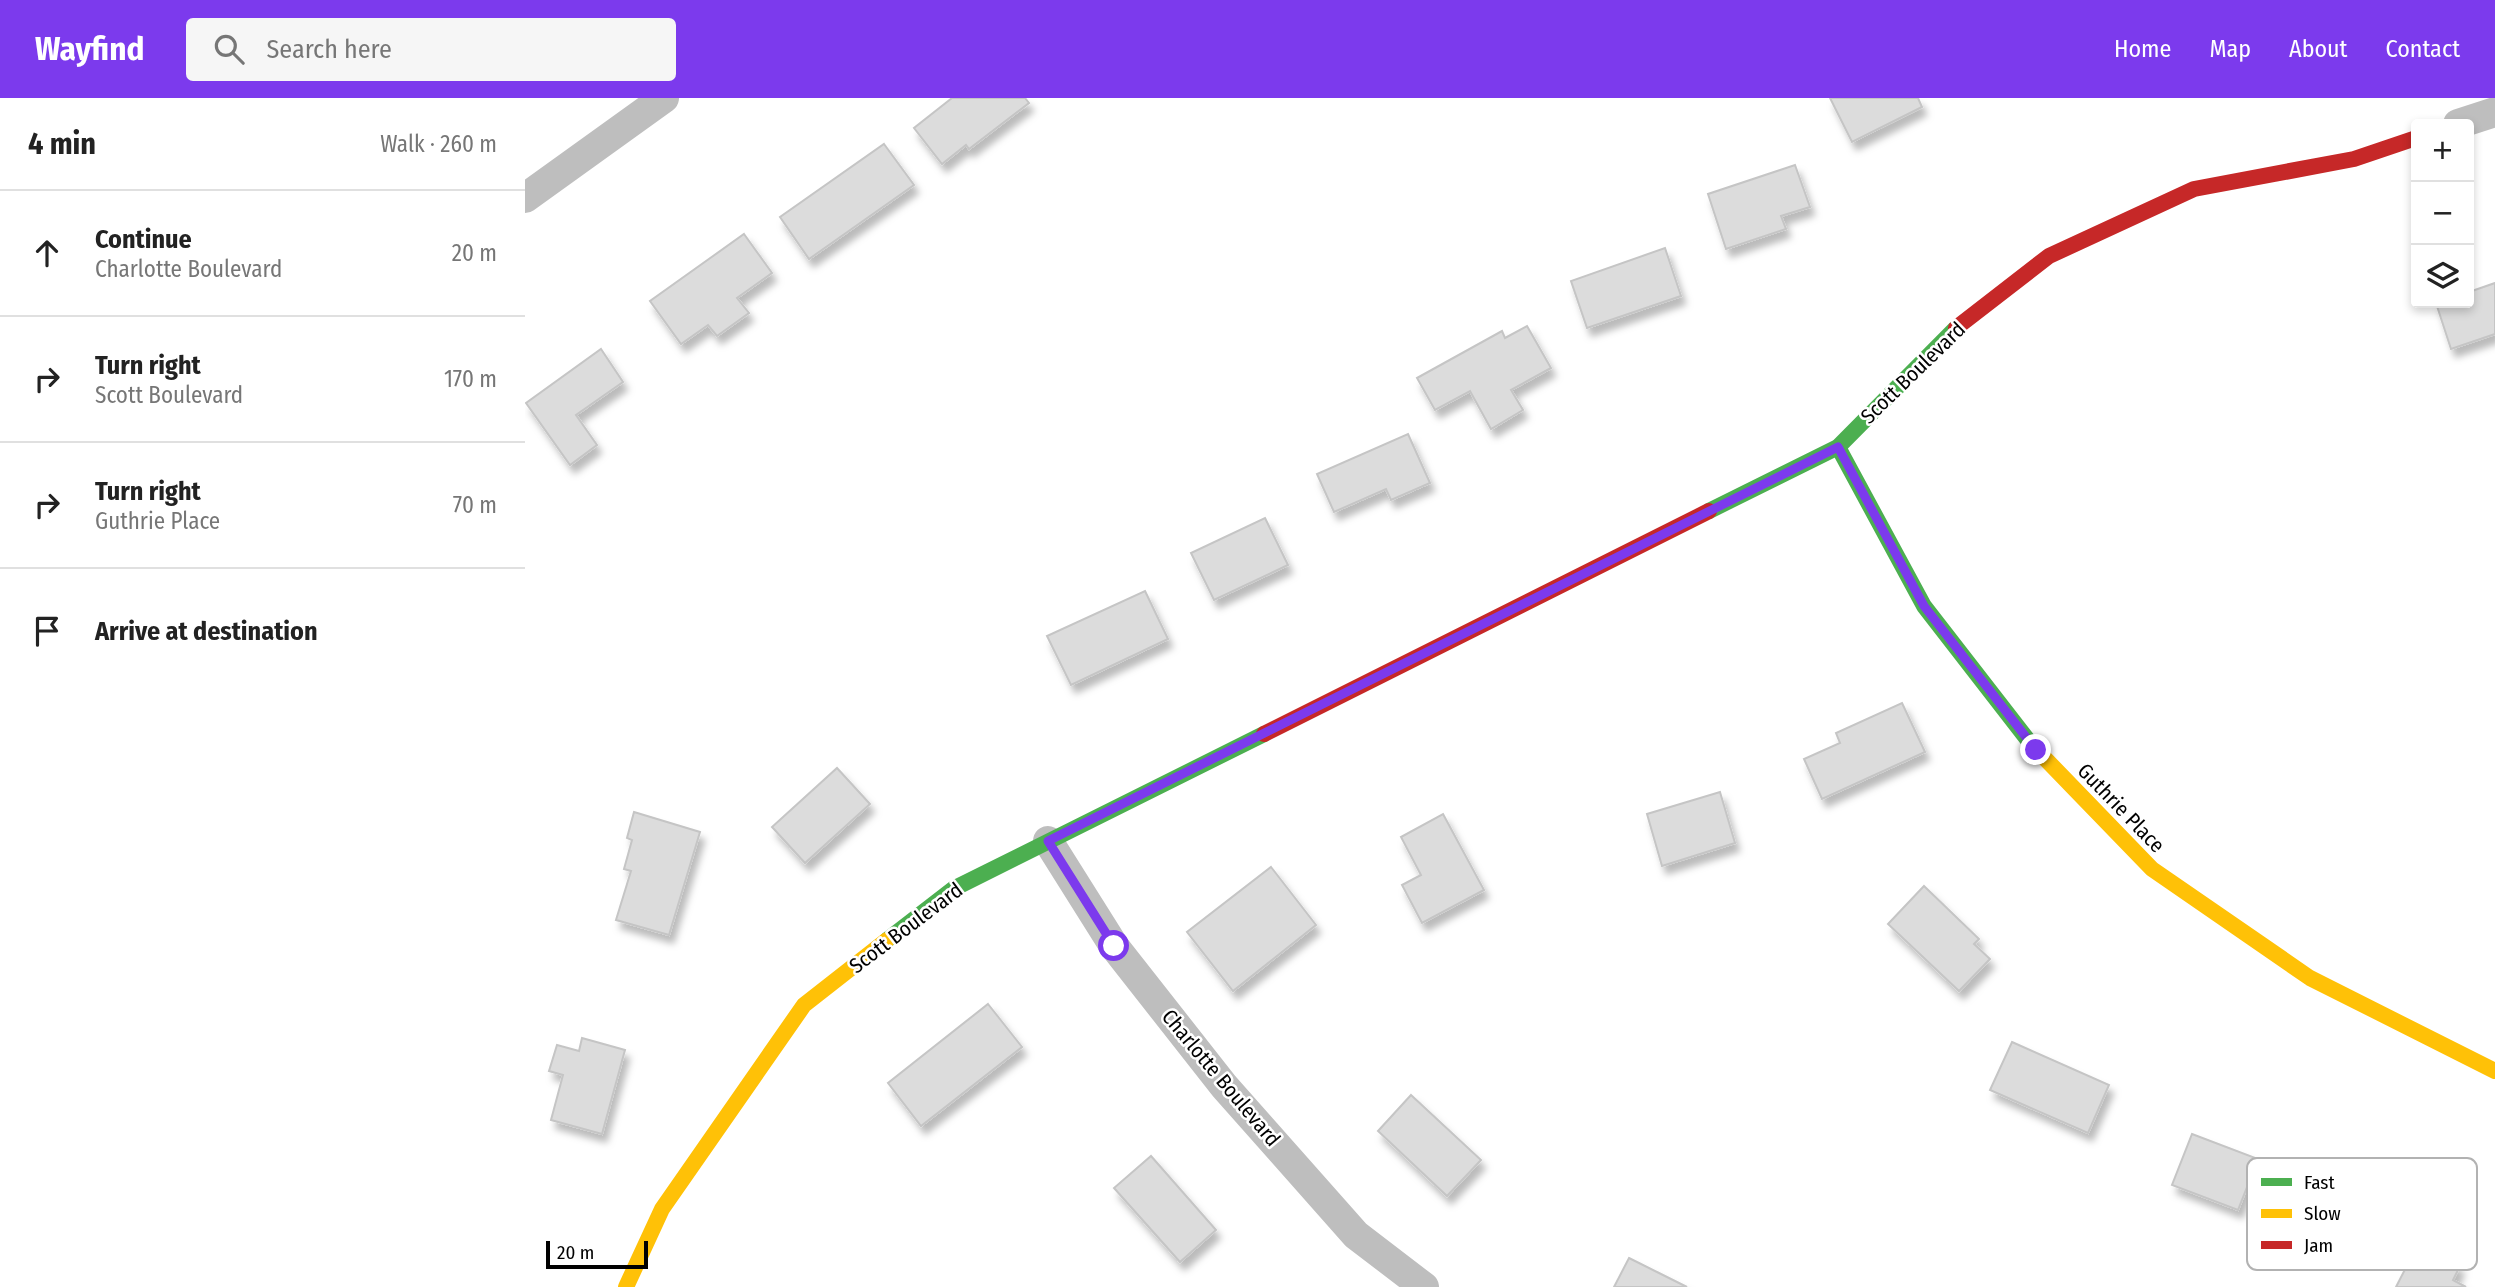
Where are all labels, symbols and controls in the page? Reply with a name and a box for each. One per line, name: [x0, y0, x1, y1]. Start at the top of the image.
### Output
search box: [186, 18, 676, 81]
text: Wayfind: [35, 29, 144, 69]
icon: search: [210, 30, 248, 68]
text: Search here: [266, 34, 392, 65]
text: Home: [2114, 35, 2171, 63]
text: Map: [2209, 35, 2251, 63]
text: About: [2289, 35, 2347, 63]
text: Contact: [2385, 35, 2460, 63]
map controls: [2411, 119, 2474, 308]
button: +: [2411, 119, 2474, 182]
text: 4 min: [28, 126, 96, 162]
text: Walk · 260 m: [380, 130, 497, 158]
button: −: [2411, 182, 2474, 245]
text: Continue: [95, 224, 192, 255]
icon: ahead: [28, 234, 66, 272]
text: 20 m: [452, 239, 497, 267]
button: layers: [2411, 245, 2474, 308]
text: Charlotte Boulevard: [95, 255, 282, 283]
street label: Scott Boulevard: [1855, 317, 1971, 429]
text: Turn right: [95, 350, 201, 381]
icon: right: [28, 360, 66, 398]
text: 170 m: [444, 365, 497, 393]
text: Scott Boulevard: [95, 381, 243, 409]
text: Turn right: [95, 476, 201, 507]
icon: right: [28, 486, 66, 524]
text: 70 m: [453, 491, 497, 519]
text: Guthrie Place: [95, 507, 220, 535]
icon: arrive: [28, 612, 66, 650]
text: Arrive at destination: [95, 616, 318, 647]
route end: [2020, 734, 2051, 765]
street label: Guthrie Place: [2072, 758, 2170, 858]
street label: Scott Boulevard: [844, 877, 968, 979]
route start: [1098, 930, 1129, 961]
street label: Charlotte Boulevard: [1156, 1004, 1286, 1152]
legend: [2247, 1158, 2477, 1270]
text: Fast: [2304, 1171, 2335, 1194]
text: Slow: [2304, 1202, 2341, 1225]
text: Jam: [2304, 1234, 2333, 1257]
scale bar: [546, 1238, 647, 1270]
text: 20 m: [557, 1241, 594, 1264]

